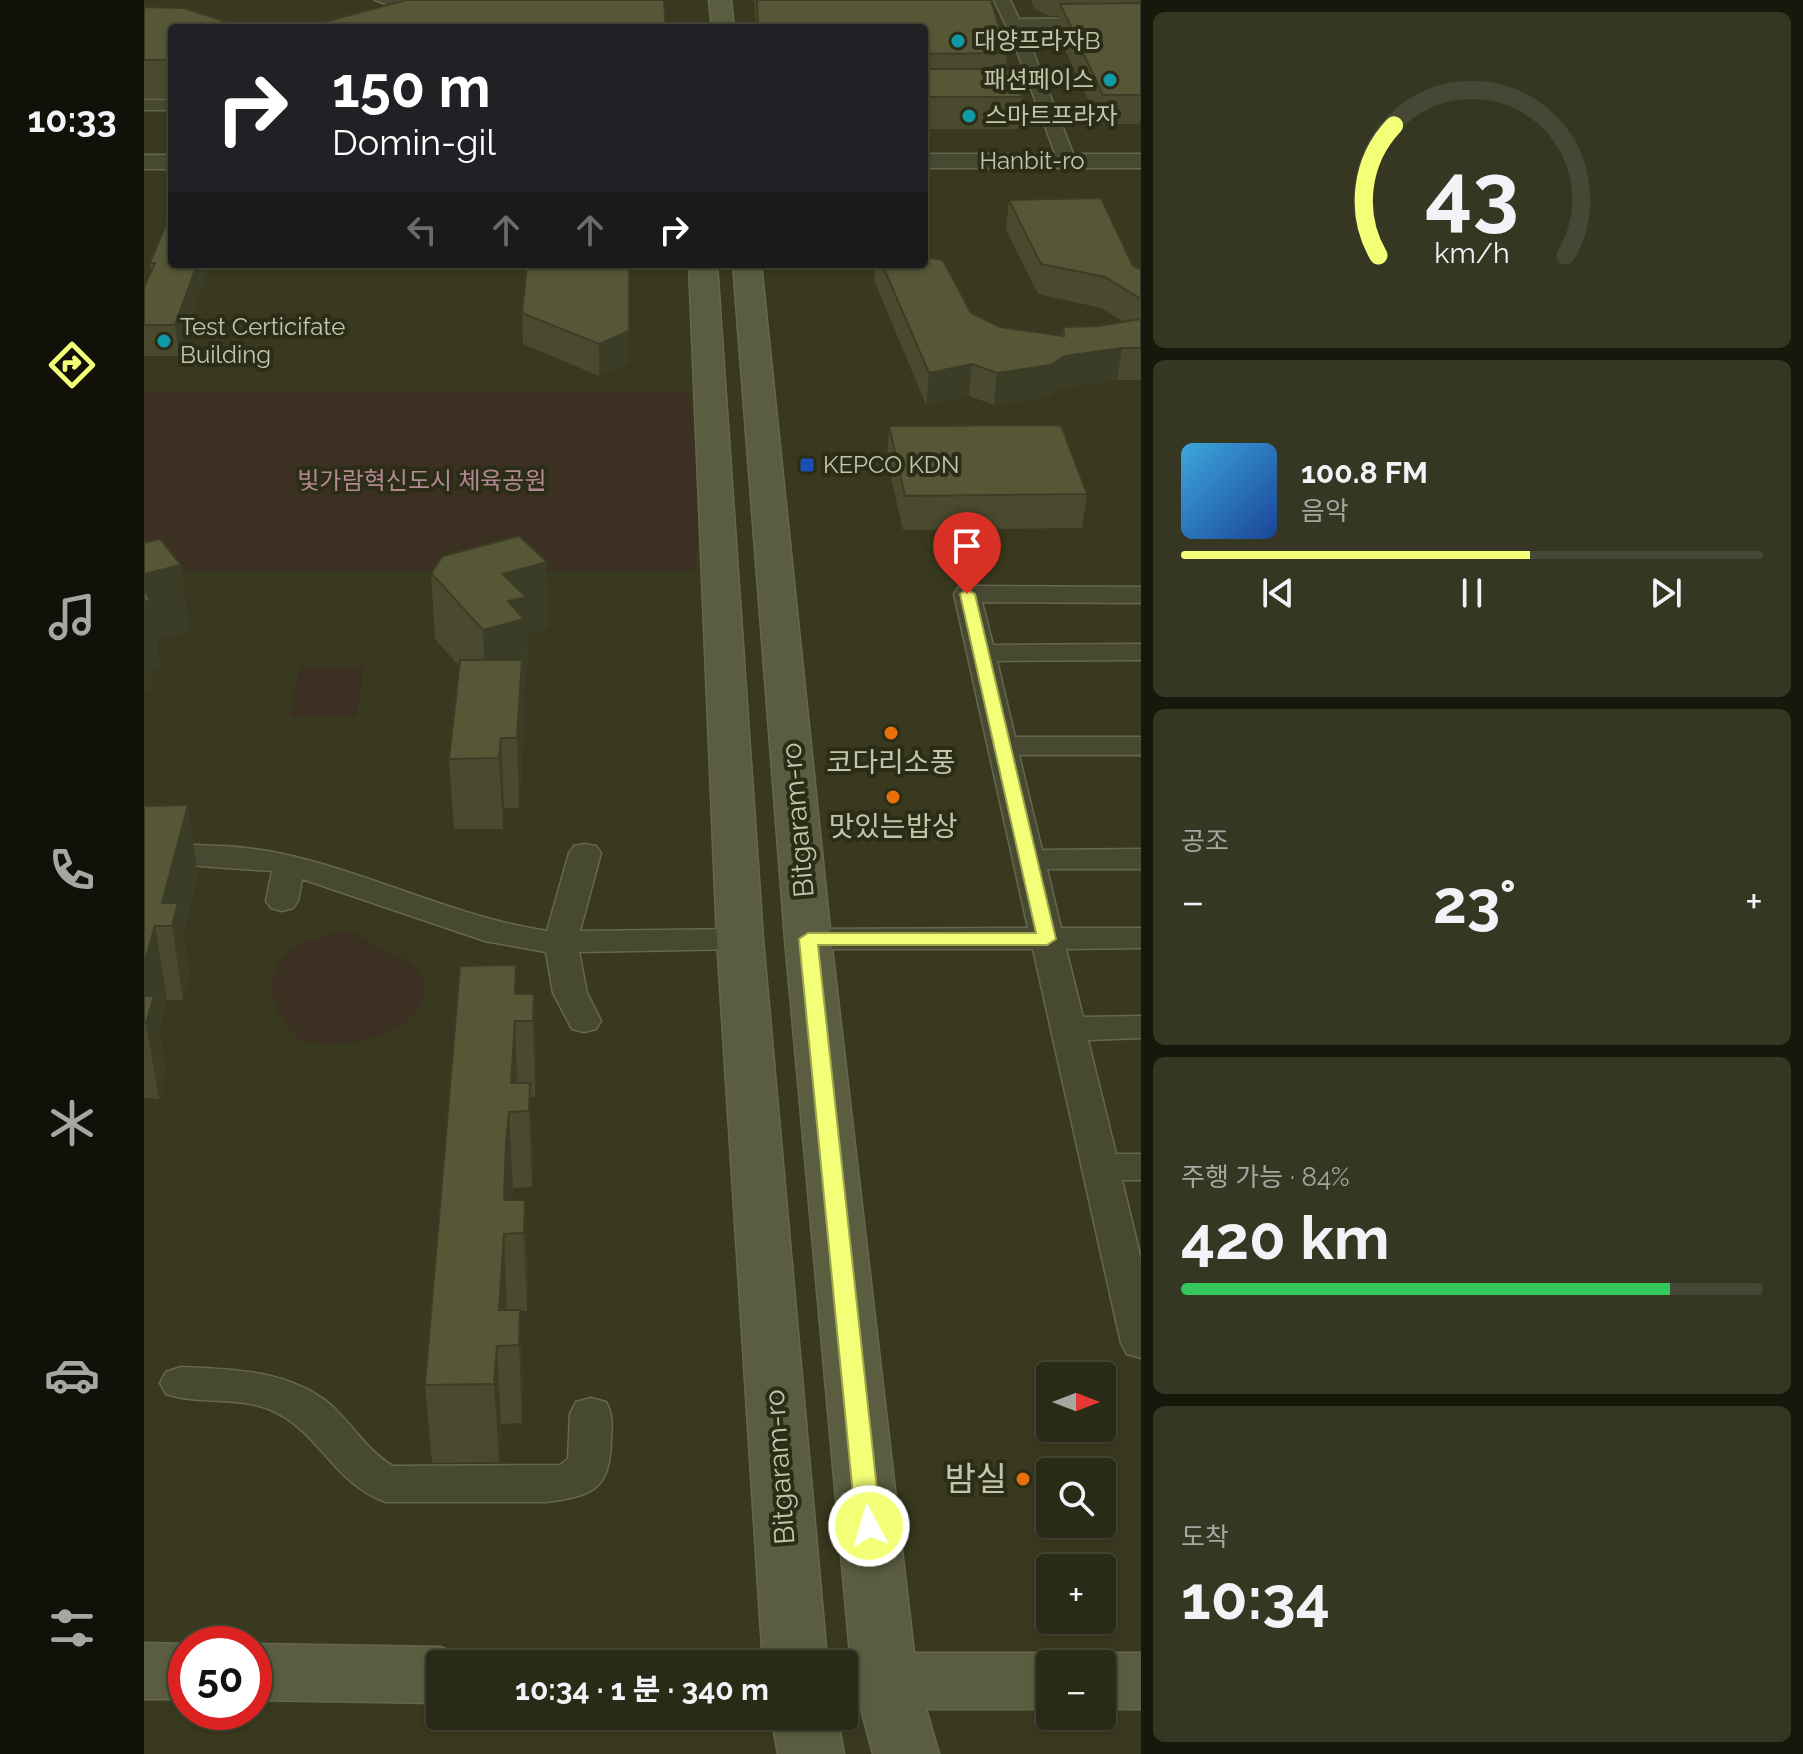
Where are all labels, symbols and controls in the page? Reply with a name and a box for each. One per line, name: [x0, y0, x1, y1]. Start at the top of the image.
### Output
place label: 대양프라자B: [974, 26, 1100, 55]
marker: 대양프라자B: [949, 32, 967, 50]
text: 150 m: [332, 54, 491, 120]
icon: right: [200, 56, 304, 160]
place label: 패션페이스: [984, 65, 1094, 94]
marker: 패션페이스: [1101, 71, 1119, 89]
text: 10:33: [28, 98, 116, 140]
place label: 스마트프라자: [985, 101, 1117, 130]
marker: 스마트프라자: [960, 107, 978, 125]
text: Domin-gil: [332, 121, 496, 163]
text: 43: [1425, 144, 1519, 241]
street label: Hanbit-ro: [979, 146, 1085, 175]
icon: left: [400, 208, 444, 252]
icon: ahead: [484, 208, 528, 252]
icon: ahead: [568, 208, 612, 252]
icon: right: [652, 208, 696, 252]
text: km/h: [1434, 236, 1510, 270]
place label: Test Certicifate Building: [180, 312, 345, 369]
marker: Test Certicifate Building: [155, 332, 173, 350]
icon: directions: [44, 337, 100, 393]
place label: KEPCO KDN: [823, 450, 960, 479]
text: 100.8 FM: [1301, 455, 1428, 490]
marker: KEPCO KDN: [798, 456, 816, 474]
park label: 빛가람혁신도시 체육공원: [298, 466, 547, 495]
text: 음악: [1301, 496, 1349, 526]
pin: [933, 512, 1001, 594]
icon: arrive: [945, 524, 989, 568]
icon: previous: [1256, 571, 1300, 615]
icon: pause: [1450, 571, 1494, 615]
icon: next: [1644, 571, 1688, 615]
icon: music: [44, 589, 100, 645]
marker: 코다리소풍: [882, 724, 900, 742]
street label: Bitgaram-ro: [774, 741, 821, 899]
place label: 코다리소풍: [827, 746, 955, 779]
marker: 맛있는밥상: [884, 788, 902, 806]
place label: 맛있는밥상: [829, 810, 957, 843]
text: 공조: [1181, 826, 1229, 856]
icon: phone: [44, 842, 100, 898]
text: 23°: [1433, 867, 1516, 937]
text: −: [1181, 876, 1205, 927]
text: +: [1745, 876, 1763, 927]
icon: climate: [44, 1095, 100, 1151]
text: 주행 가능 · 84%: [1181, 1162, 1350, 1192]
text: 420 km: [1181, 1203, 1390, 1273]
icon: car: [44, 1347, 100, 1403]
north arrow: [1036, 1362, 1116, 1442]
map controls: [1036, 1362, 1116, 1730]
street label: Bitgaram-ro: [758, 1388, 801, 1545]
button: search: [1036, 1458, 1116, 1538]
place label: 밤실: [944, 1459, 1007, 1499]
marker: 밤실: [1014, 1470, 1032, 1488]
position arrow: [827, 1484, 911, 1568]
text: 도착: [1181, 1522, 1229, 1552]
button: +: [1036, 1554, 1116, 1634]
text: 10:34: [1181, 1563, 1330, 1633]
icon: filters: [44, 1600, 100, 1656]
speed limit sign: 50: [168, 1626, 272, 1730]
button: −: [1036, 1650, 1116, 1730]
text: 10:34 · 1 분 · 340 m: [515, 1672, 769, 1707]

